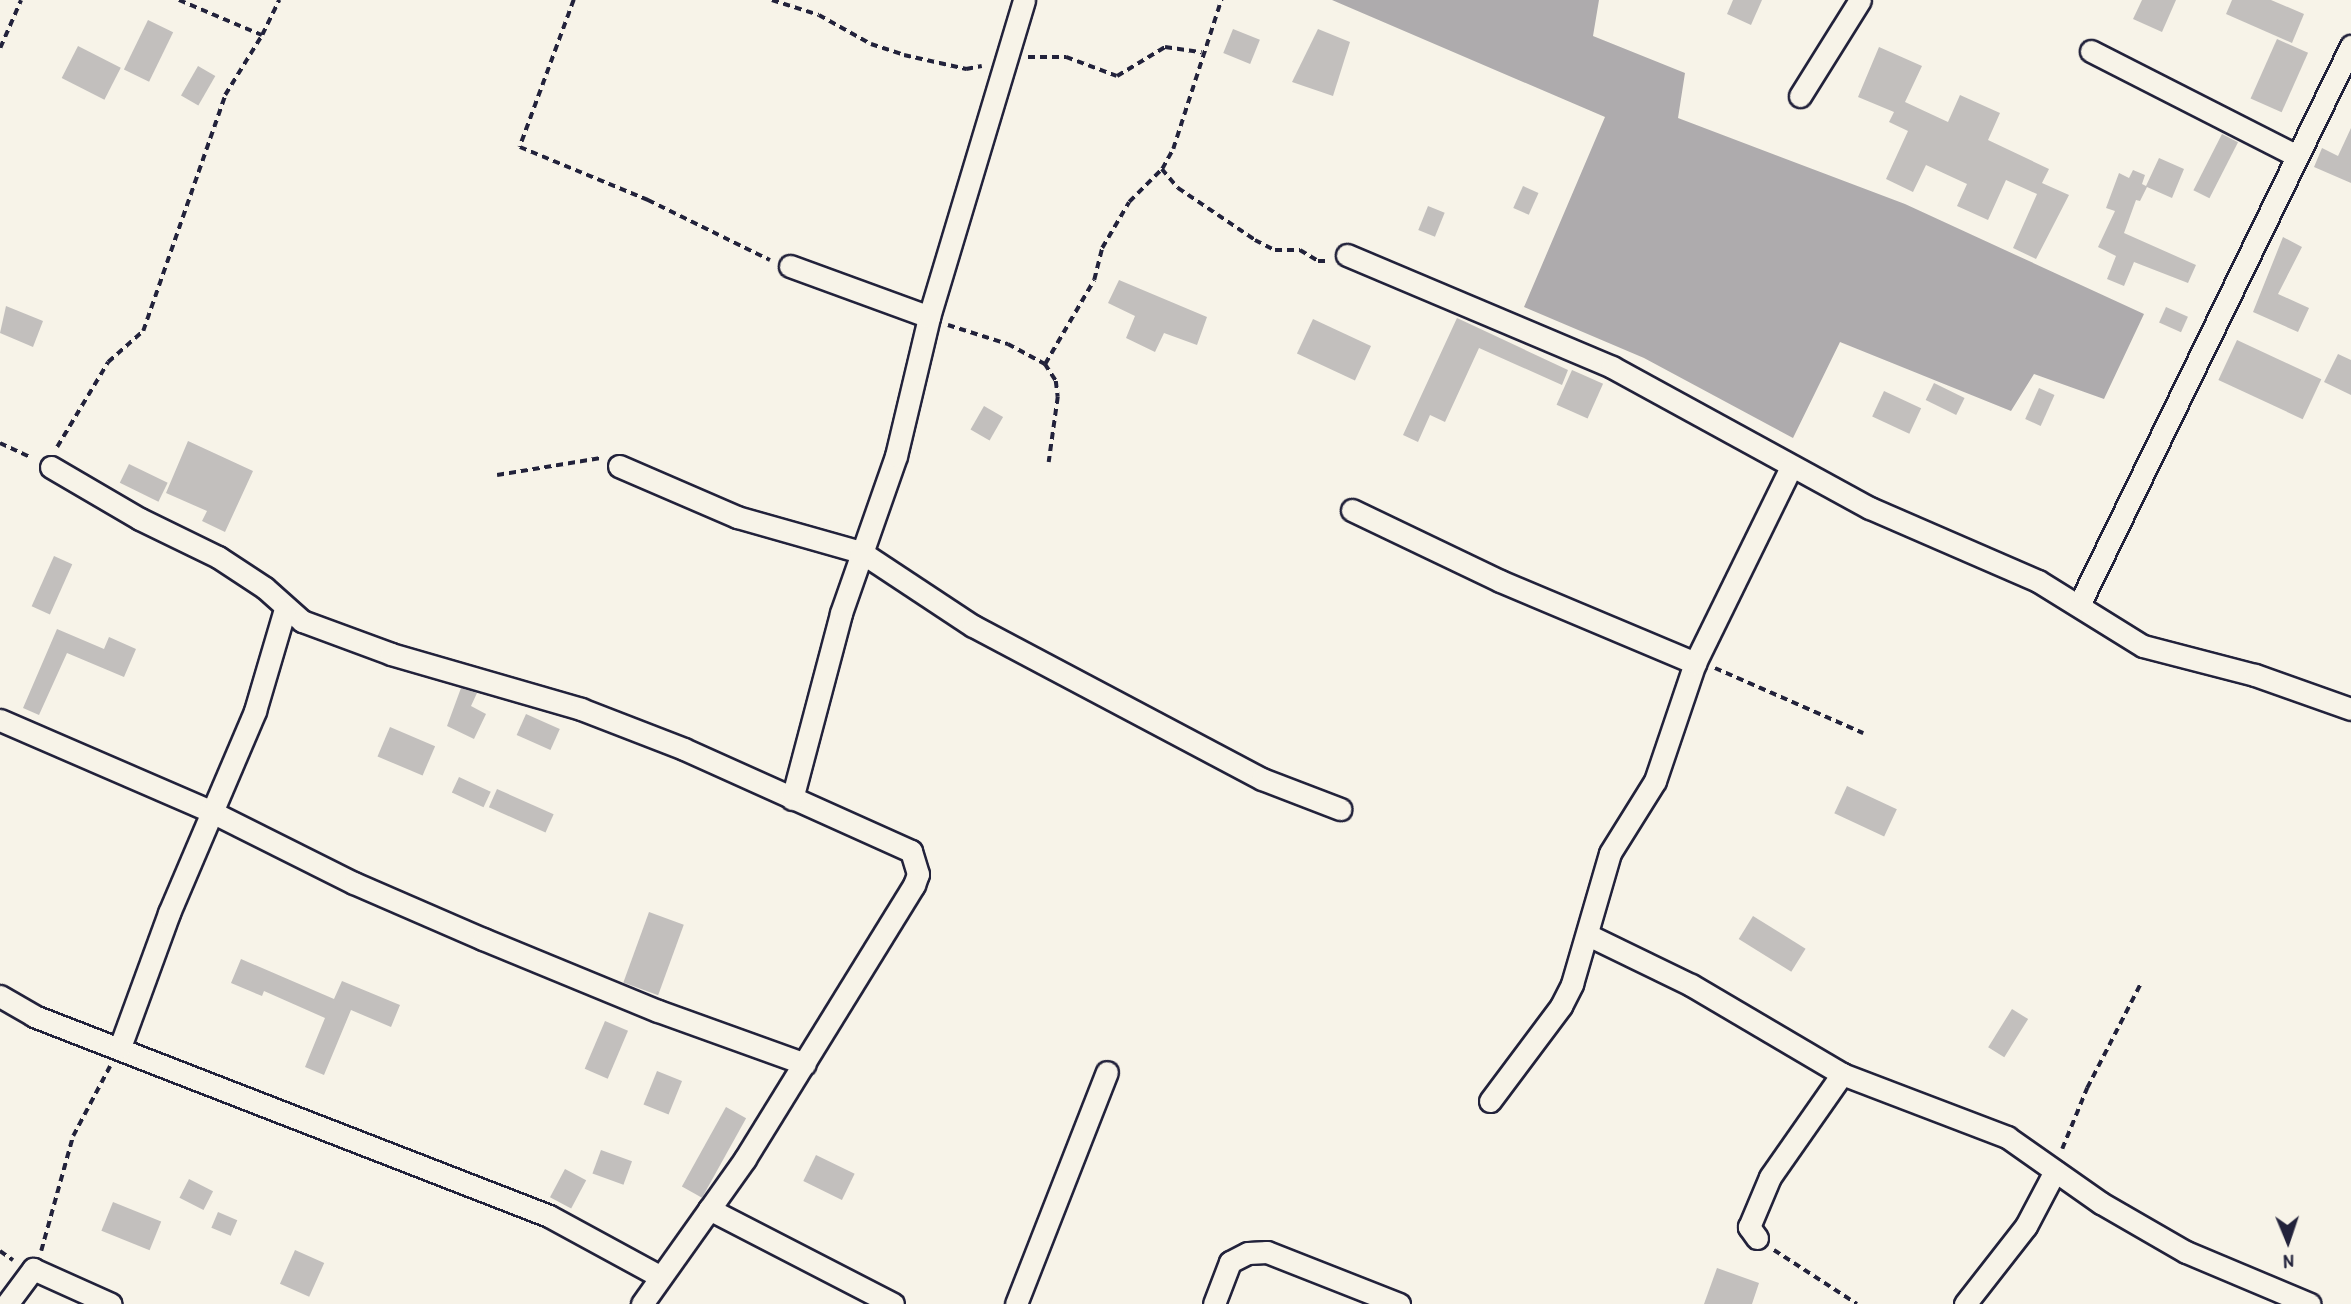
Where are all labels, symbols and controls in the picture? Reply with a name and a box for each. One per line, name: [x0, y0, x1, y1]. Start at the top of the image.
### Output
north arrow: [2253, 1206, 2323, 1276]
text: N: [2283, 1249, 2294, 1275]

